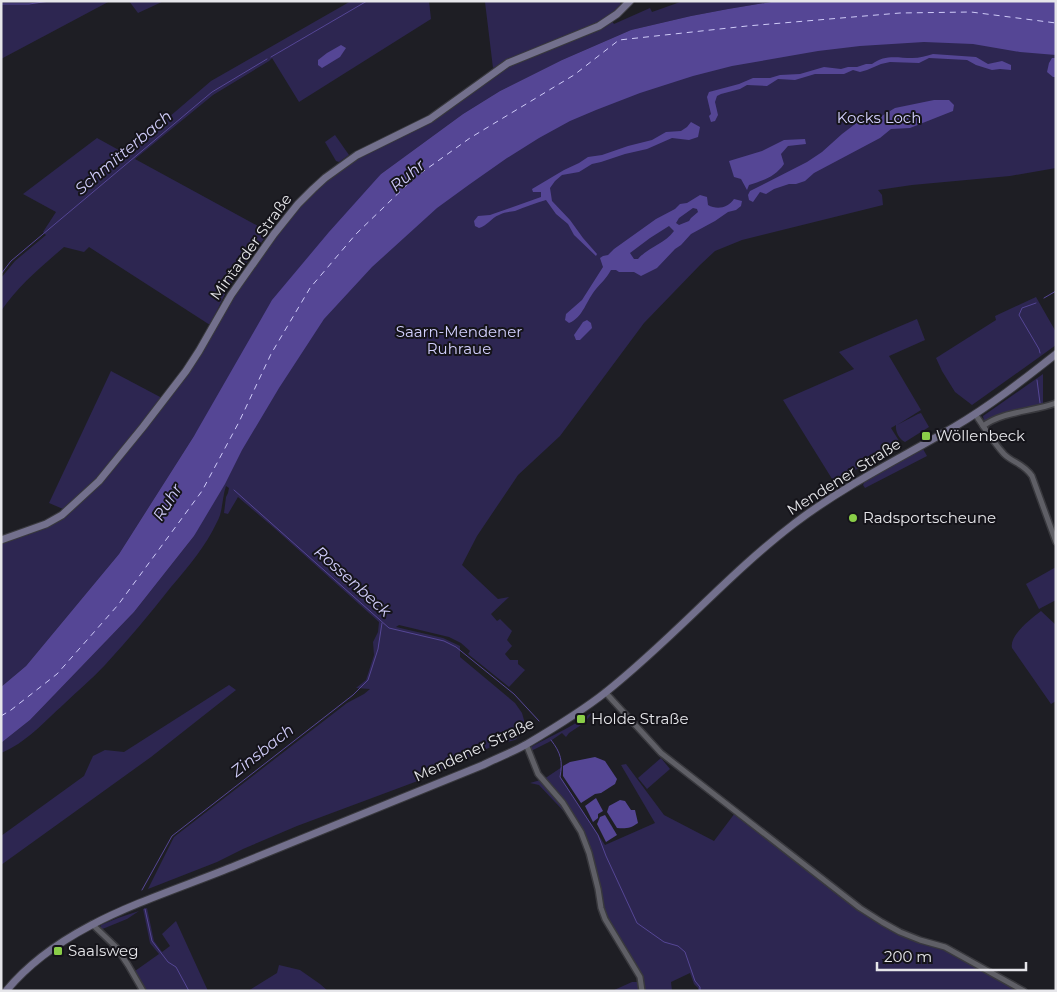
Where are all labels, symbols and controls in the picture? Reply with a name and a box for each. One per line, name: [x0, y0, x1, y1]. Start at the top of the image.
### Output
water label: Schmitterbach: [71, 106, 176, 198]
park label: Kocks Loch: [837, 108, 921, 127]
water label: Ruhr: [386, 155, 429, 195]
street label: Mintarder Straße: [206, 190, 296, 304]
park label: Saarn-Mendener Ruhraue: [396, 322, 522, 358]
place label: Wöllenbeck: [936, 426, 1025, 445]
marker: Wöllenbeck: [920, 430, 932, 442]
street label: Mendener Straße: [783, 434, 904, 519]
water label: Ruhr: [149, 480, 186, 524]
place label: Radsportscheune: [863, 508, 996, 527]
marker: Radsportscheune: [847, 512, 859, 524]
water label: Rossenbeck: [310, 542, 396, 622]
place label: Holde Straße: [591, 709, 688, 728]
street label: Mendener Straße: [411, 713, 537, 786]
marker: Holde Straße: [575, 713, 587, 725]
water label: Zinsbach: [226, 720, 298, 782]
scale bar: [877, 940, 1026, 972]
place label: Saalsweg: [68, 941, 138, 960]
marker: Saalsweg: [52, 945, 64, 957]
text: 200 m: [884, 947, 932, 966]

